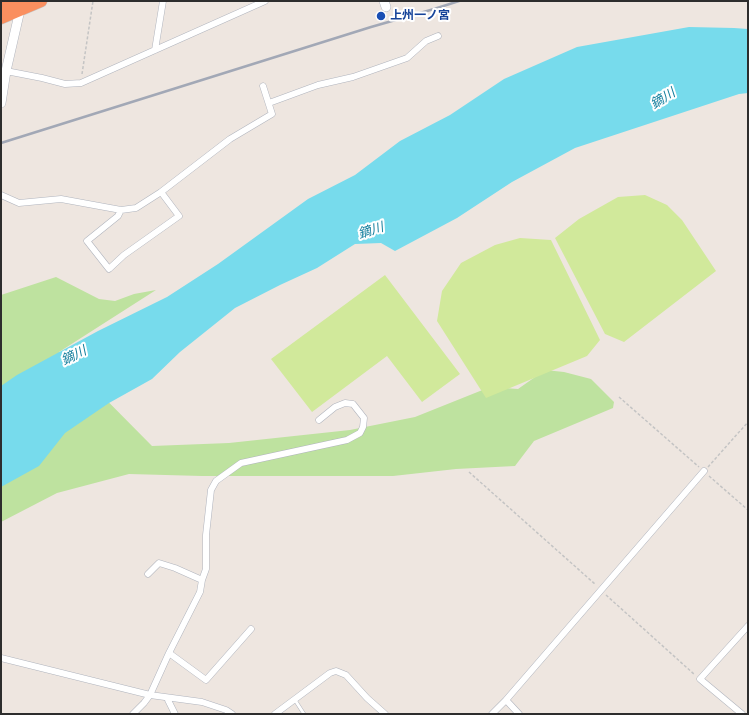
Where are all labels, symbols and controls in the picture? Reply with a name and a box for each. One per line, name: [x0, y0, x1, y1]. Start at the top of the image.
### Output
place label: 上州一ノ宮: [390, 9, 450, 23]
marker: 上州一ノ宮: [375, 10, 387, 22]
water label: 鏑川: [648, 85, 678, 113]
water label: 鏑川: [356, 220, 386, 242]
water label: 鏑川: [59, 343, 89, 369]

